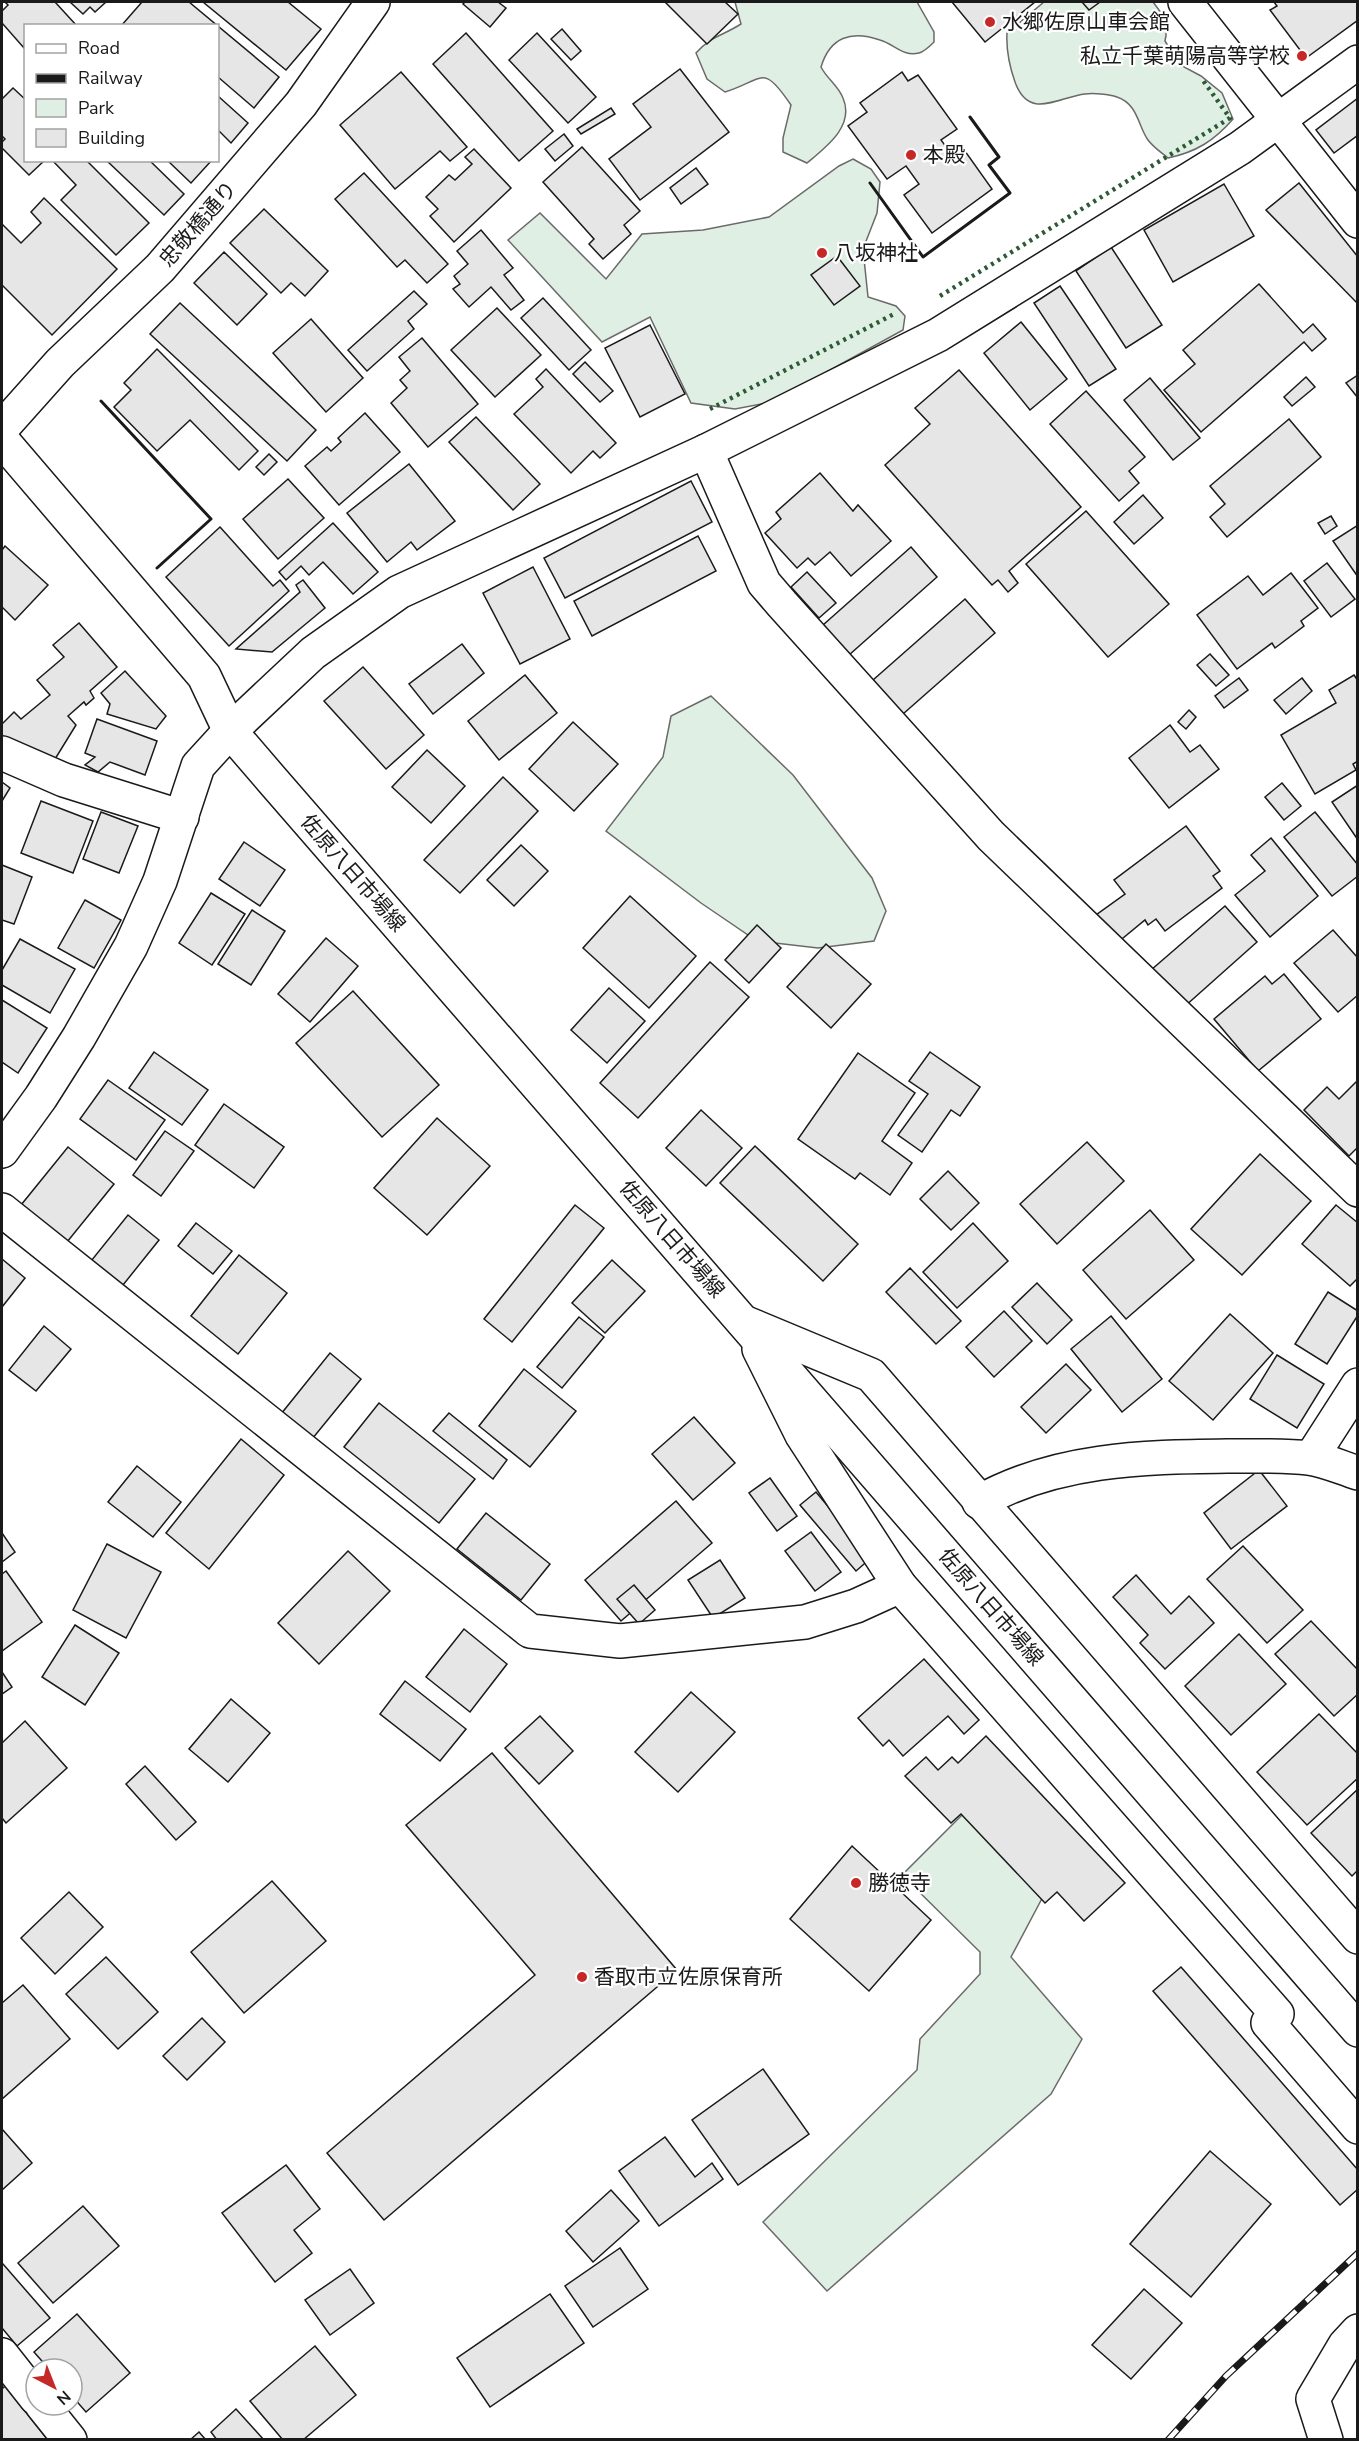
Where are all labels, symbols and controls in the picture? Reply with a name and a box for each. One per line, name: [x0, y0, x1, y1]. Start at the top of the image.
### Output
place label: 水郷佐原山車会館: [1002, 8, 1170, 36]
marker: 水郷佐原山車会館: [983, 15, 997, 29]
legend: [24, 24, 219, 162]
text: Road: [78, 36, 120, 60]
place label: 私立千葉萌陽高等学校: [1080, 42, 1290, 70]
marker: 私立千葉萌陽高等学校: [1295, 49, 1309, 63]
text: Railway: [78, 66, 143, 90]
text: Park: [78, 96, 115, 120]
text: Building: [78, 126, 145, 150]
place label: 本殿: [923, 141, 965, 169]
marker: 本殿: [904, 148, 918, 162]
street label: 忠敬橋通り: [153, 175, 243, 273]
place label: 八坂神社: [834, 239, 918, 267]
marker: 八坂神社: [815, 246, 829, 260]
street label: 佐原八日市場線: [294, 808, 412, 938]
street label: 佐原八日市場線: [613, 1174, 731, 1304]
street label: 佐原八日市場線: [932, 1542, 1050, 1672]
place label: 勝徳寺: [868, 1869, 931, 1897]
marker: 勝徳寺: [849, 1876, 863, 1890]
place label: 香取市立佐原保育所: [594, 1963, 783, 1991]
marker: 香取市立佐原保育所: [575, 1970, 589, 1984]
north arrow: [24, 2357, 84, 2417]
text: N: [52, 2385, 75, 2410]

